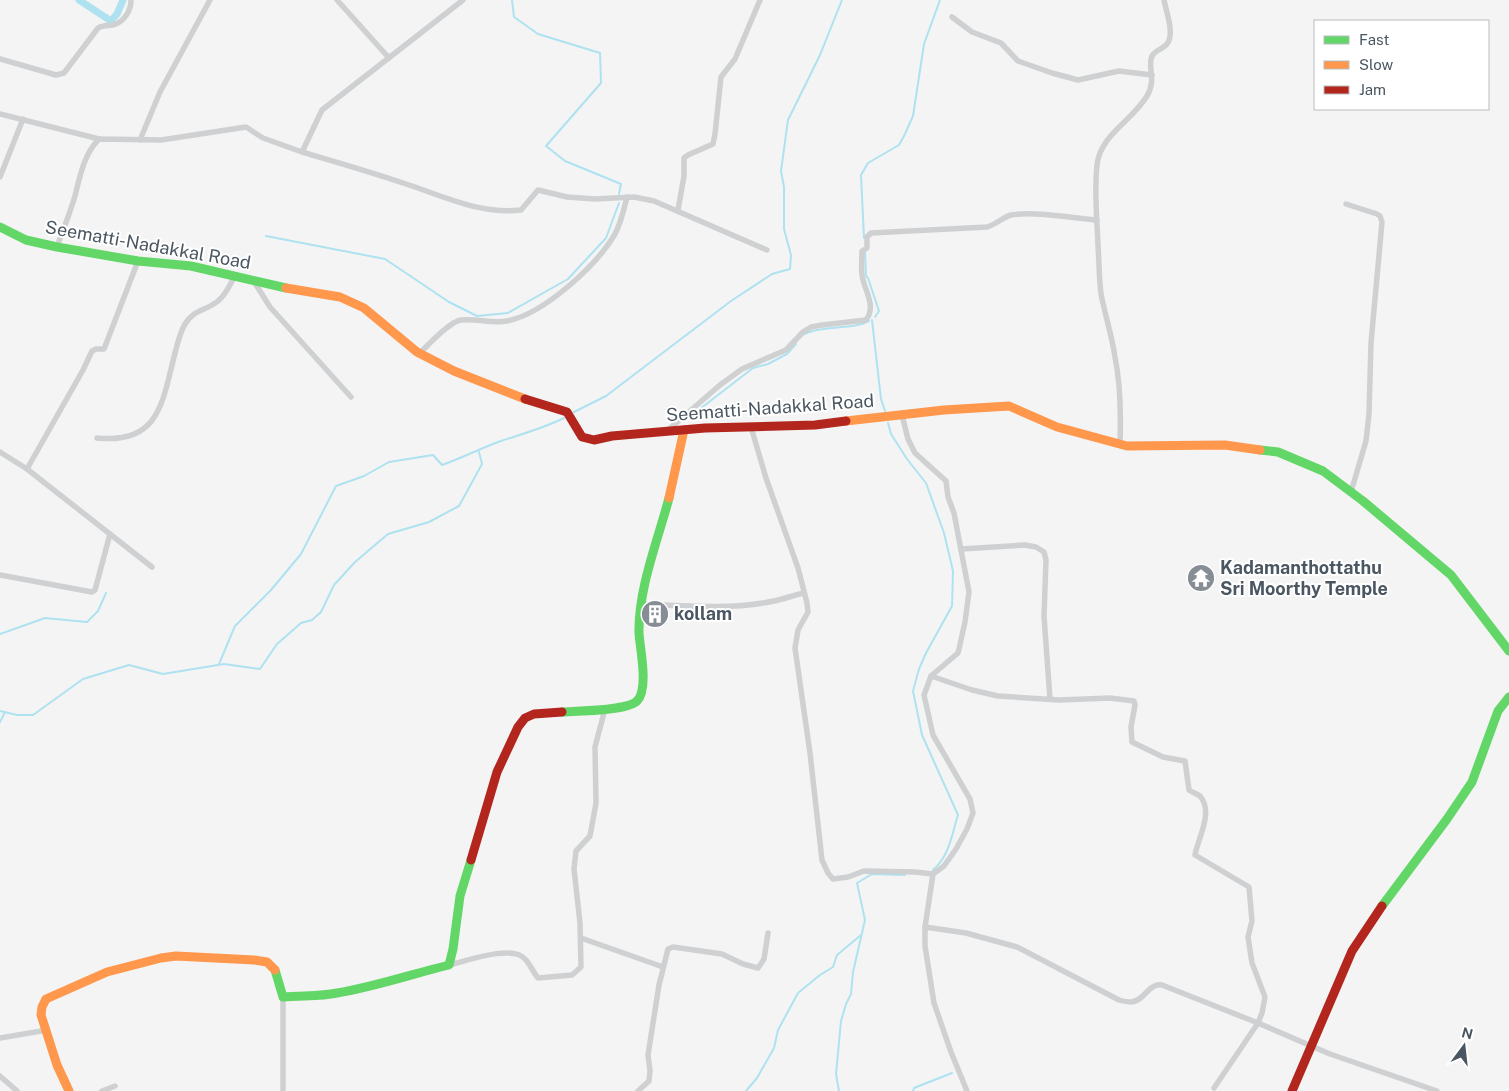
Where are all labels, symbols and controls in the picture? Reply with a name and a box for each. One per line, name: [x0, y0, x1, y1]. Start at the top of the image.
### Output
legend: [1314, 20, 1489, 110]
text: Fast: [1359, 31, 1389, 48]
text: Slow: [1359, 56, 1394, 73]
text: Jam: [1359, 81, 1386, 98]
street label: Seematti-Nadakkal Road: [44, 216, 253, 273]
street label: Seematti-Nadakkal Road: [665, 390, 875, 425]
place label: Kadamanthottathu Sri Moorthy Temple: [1220, 557, 1388, 599]
temple icon: Kadamanthottathu Sri Moorthy Temple: [1186, 563, 1216, 593]
building icon: kollam: [640, 599, 670, 629]
place label: kollam: [674, 603, 732, 624]
north arrow: [1439, 1021, 1489, 1071]
text: N: [1460, 1024, 1475, 1043]

